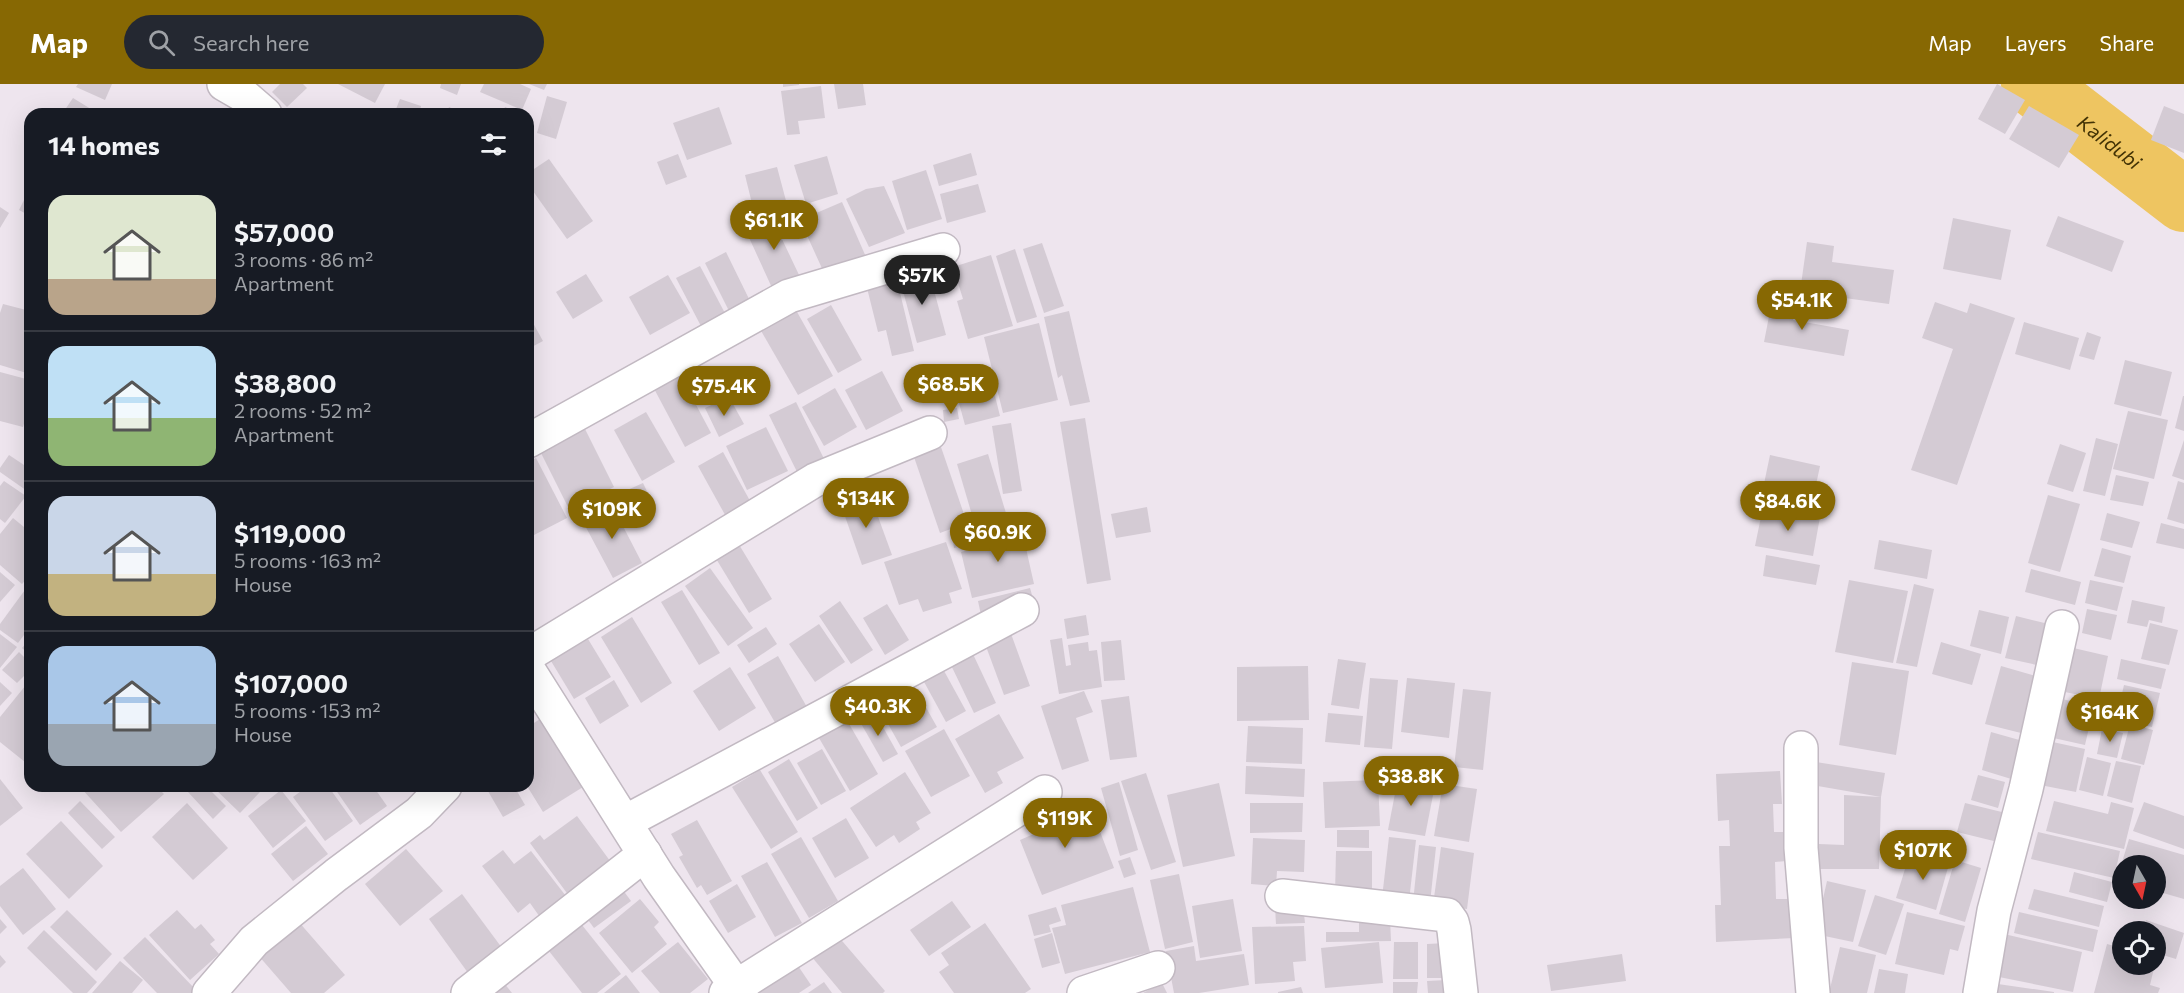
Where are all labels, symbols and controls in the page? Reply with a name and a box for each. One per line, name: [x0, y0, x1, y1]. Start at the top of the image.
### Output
search box: [124, 15, 544, 69]
text: Map: [30, 25, 88, 59]
icon: search: [145, 26, 178, 59]
text: Search here: [193, 29, 309, 56]
text: Map: [1928, 30, 1972, 55]
text: Layers: [2005, 30, 2067, 55]
text: Share: [2100, 30, 2154, 55]
water label: Kalidubi: [2073, 110, 2147, 174]
icon: filters: [477, 128, 510, 161]
text: 14 homes: [48, 129, 160, 160]
pin: $61.1K: [725, 200, 823, 251]
text: $61.1K: [744, 207, 804, 231]
text: $57,000: [234, 216, 334, 247]
icon: home: [96, 219, 168, 291]
text: 3 rooms · 86 m²: [234, 247, 373, 271]
pin: $57K: [886, 255, 958, 306]
text: $57K: [898, 262, 946, 286]
text: Apartment: [234, 271, 334, 295]
pin: $54.1K: [1753, 280, 1851, 331]
text: $54.1K: [1771, 287, 1833, 311]
pin: $68.5K: [902, 364, 1000, 415]
pin: $75.4K: [675, 366, 773, 417]
text: $38,800: [234, 367, 337, 398]
icon: home: [96, 370, 168, 442]
text: $68.5K: [918, 371, 984, 395]
text: $75.4K: [691, 373, 757, 397]
text: 2 rooms · 52 m²: [234, 398, 371, 422]
text: Apartment: [234, 422, 334, 446]
pin: $134K: [824, 478, 908, 529]
pin: $84.6K: [1739, 481, 1837, 532]
text: $134K: [837, 485, 895, 509]
text: $84.6K: [1754, 488, 1822, 512]
pin: $109K: [570, 489, 654, 540]
text: $109K: [582, 496, 642, 520]
pin: $60.9K: [949, 512, 1047, 563]
text: $119,000: [234, 517, 346, 548]
text: $60.9K: [964, 519, 1032, 543]
icon: home: [96, 520, 168, 592]
text: 5 rooms · 163 m²: [234, 548, 381, 572]
text: House: [234, 572, 292, 596]
text: $107,000: [234, 667, 348, 698]
icon: home: [96, 670, 168, 742]
pin: $40.3K: [829, 686, 927, 737]
pin: $164K: [2068, 692, 2152, 743]
text: $40.3K: [844, 693, 912, 717]
text: 5 rooms · 153 m²: [234, 698, 381, 722]
text: $164K: [2080, 699, 2140, 723]
text: House: [234, 722, 292, 746]
pin: $38.8K: [1362, 756, 1460, 807]
text: $38.8K: [1378, 763, 1444, 787]
pin: $119K: [1023, 798, 1107, 849]
text: $119K: [1037, 805, 1093, 829]
pin: $107K: [1881, 830, 1965, 881]
text: $107K: [1894, 837, 1952, 861]
north arrow: [2112, 855, 2166, 909]
map controls: [2112, 855, 2166, 975]
button: locate: [2112, 921, 2166, 975]

